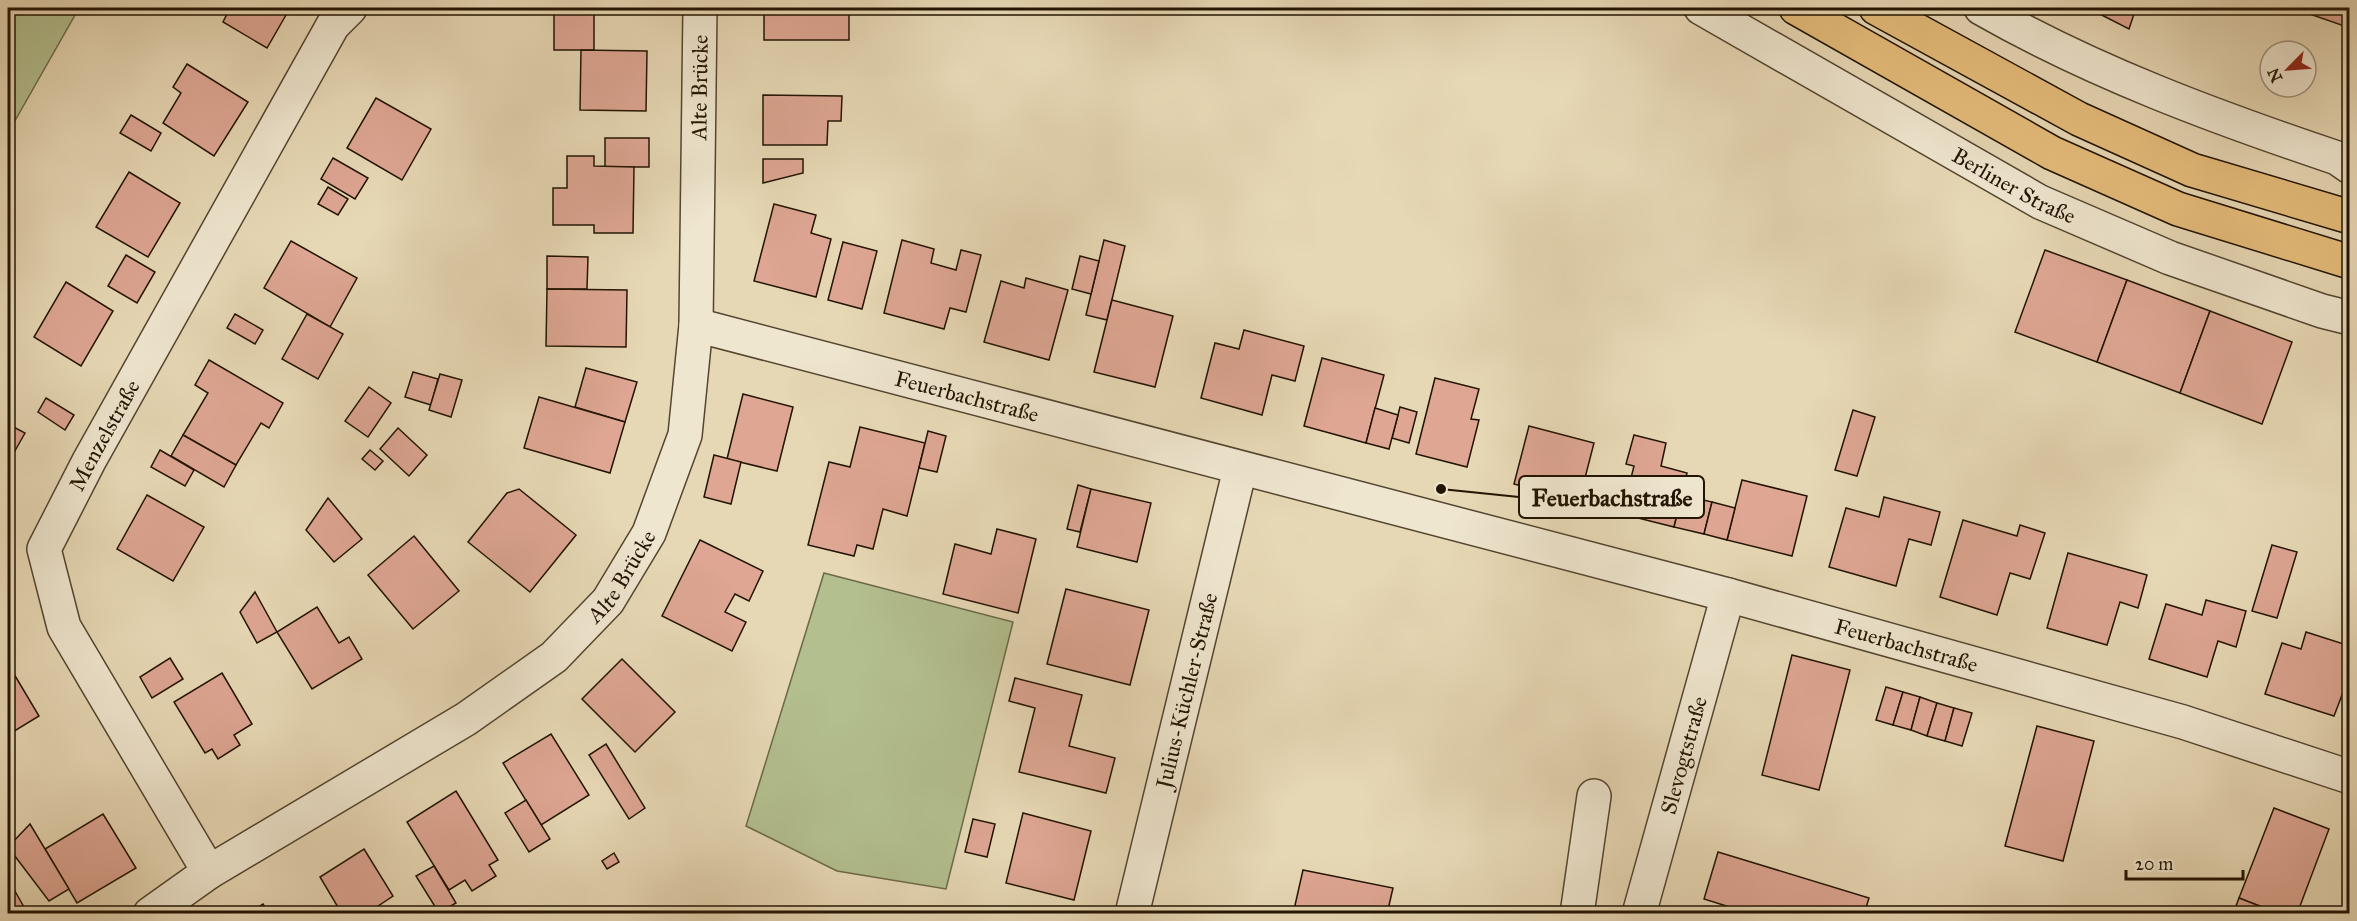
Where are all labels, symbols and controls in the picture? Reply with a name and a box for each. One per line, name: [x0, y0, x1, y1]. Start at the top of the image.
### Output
street label: Alte Brücke: [685, 34, 714, 141]
north arrow: [2258, 39, 2318, 99]
text: N: [2263, 65, 2286, 85]
street label: Berliner Straße: [1947, 142, 2080, 230]
street label: Feuerbachstraße: [892, 365, 1042, 428]
street label: Menzelstraße: [63, 375, 146, 495]
callout: Feuerbachstraße: [1519, 476, 1704, 518]
text: Feuerbachstraße: [1532, 483, 1692, 513]
street label: Alte Brücke: [581, 525, 662, 629]
street label: Julius-Küchler-Straße: [1150, 590, 1223, 793]
street label: Feuerbachstraße: [1832, 612, 1981, 678]
street label: Slevogtstraße: [1655, 693, 1713, 817]
scale bar: [2126, 843, 2243, 881]
text: 20 m: [2135, 853, 2173, 875]

